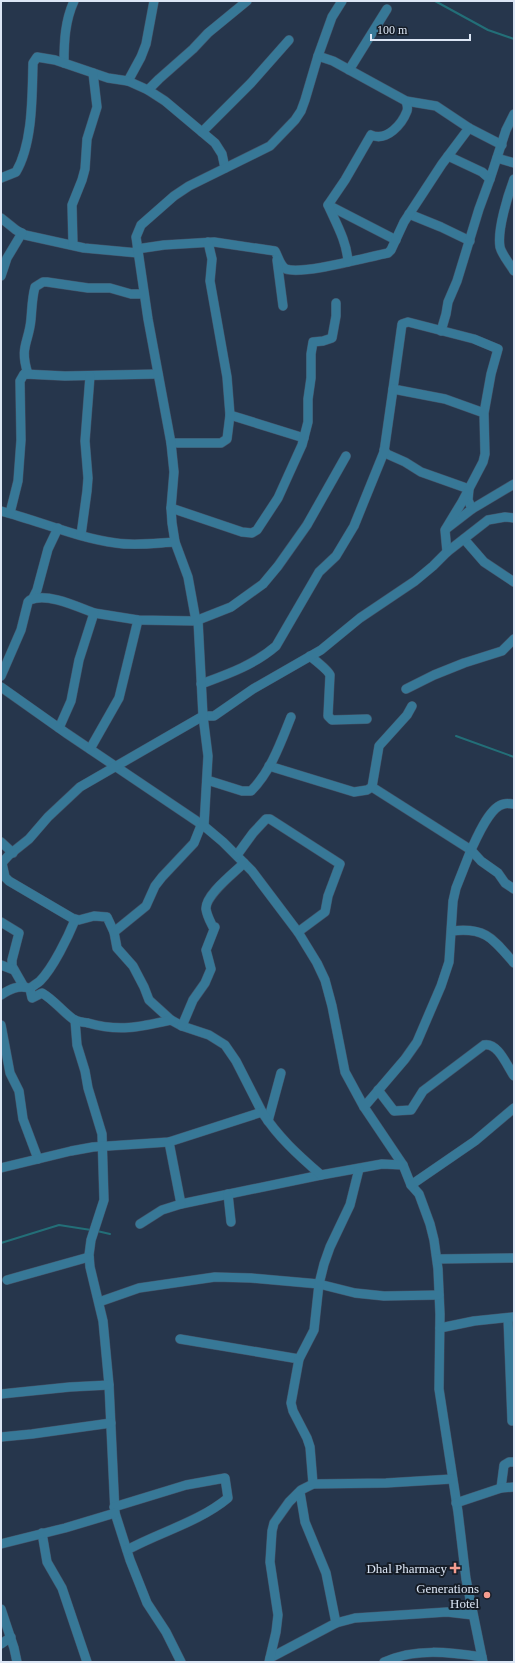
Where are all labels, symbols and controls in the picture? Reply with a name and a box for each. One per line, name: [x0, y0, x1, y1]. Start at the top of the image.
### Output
scale bar: [371, 16, 470, 42]
text: 100 m: [377, 23, 408, 37]
place label: Dhal Pharmacy: [366, 1561, 447, 1576]
marker: Dhal Pharmacy: [450, 1563, 460, 1573]
place label: Generations Hotel: [416, 1581, 479, 1611]
marker: Generations Hotel: [482, 1590, 492, 1600]

